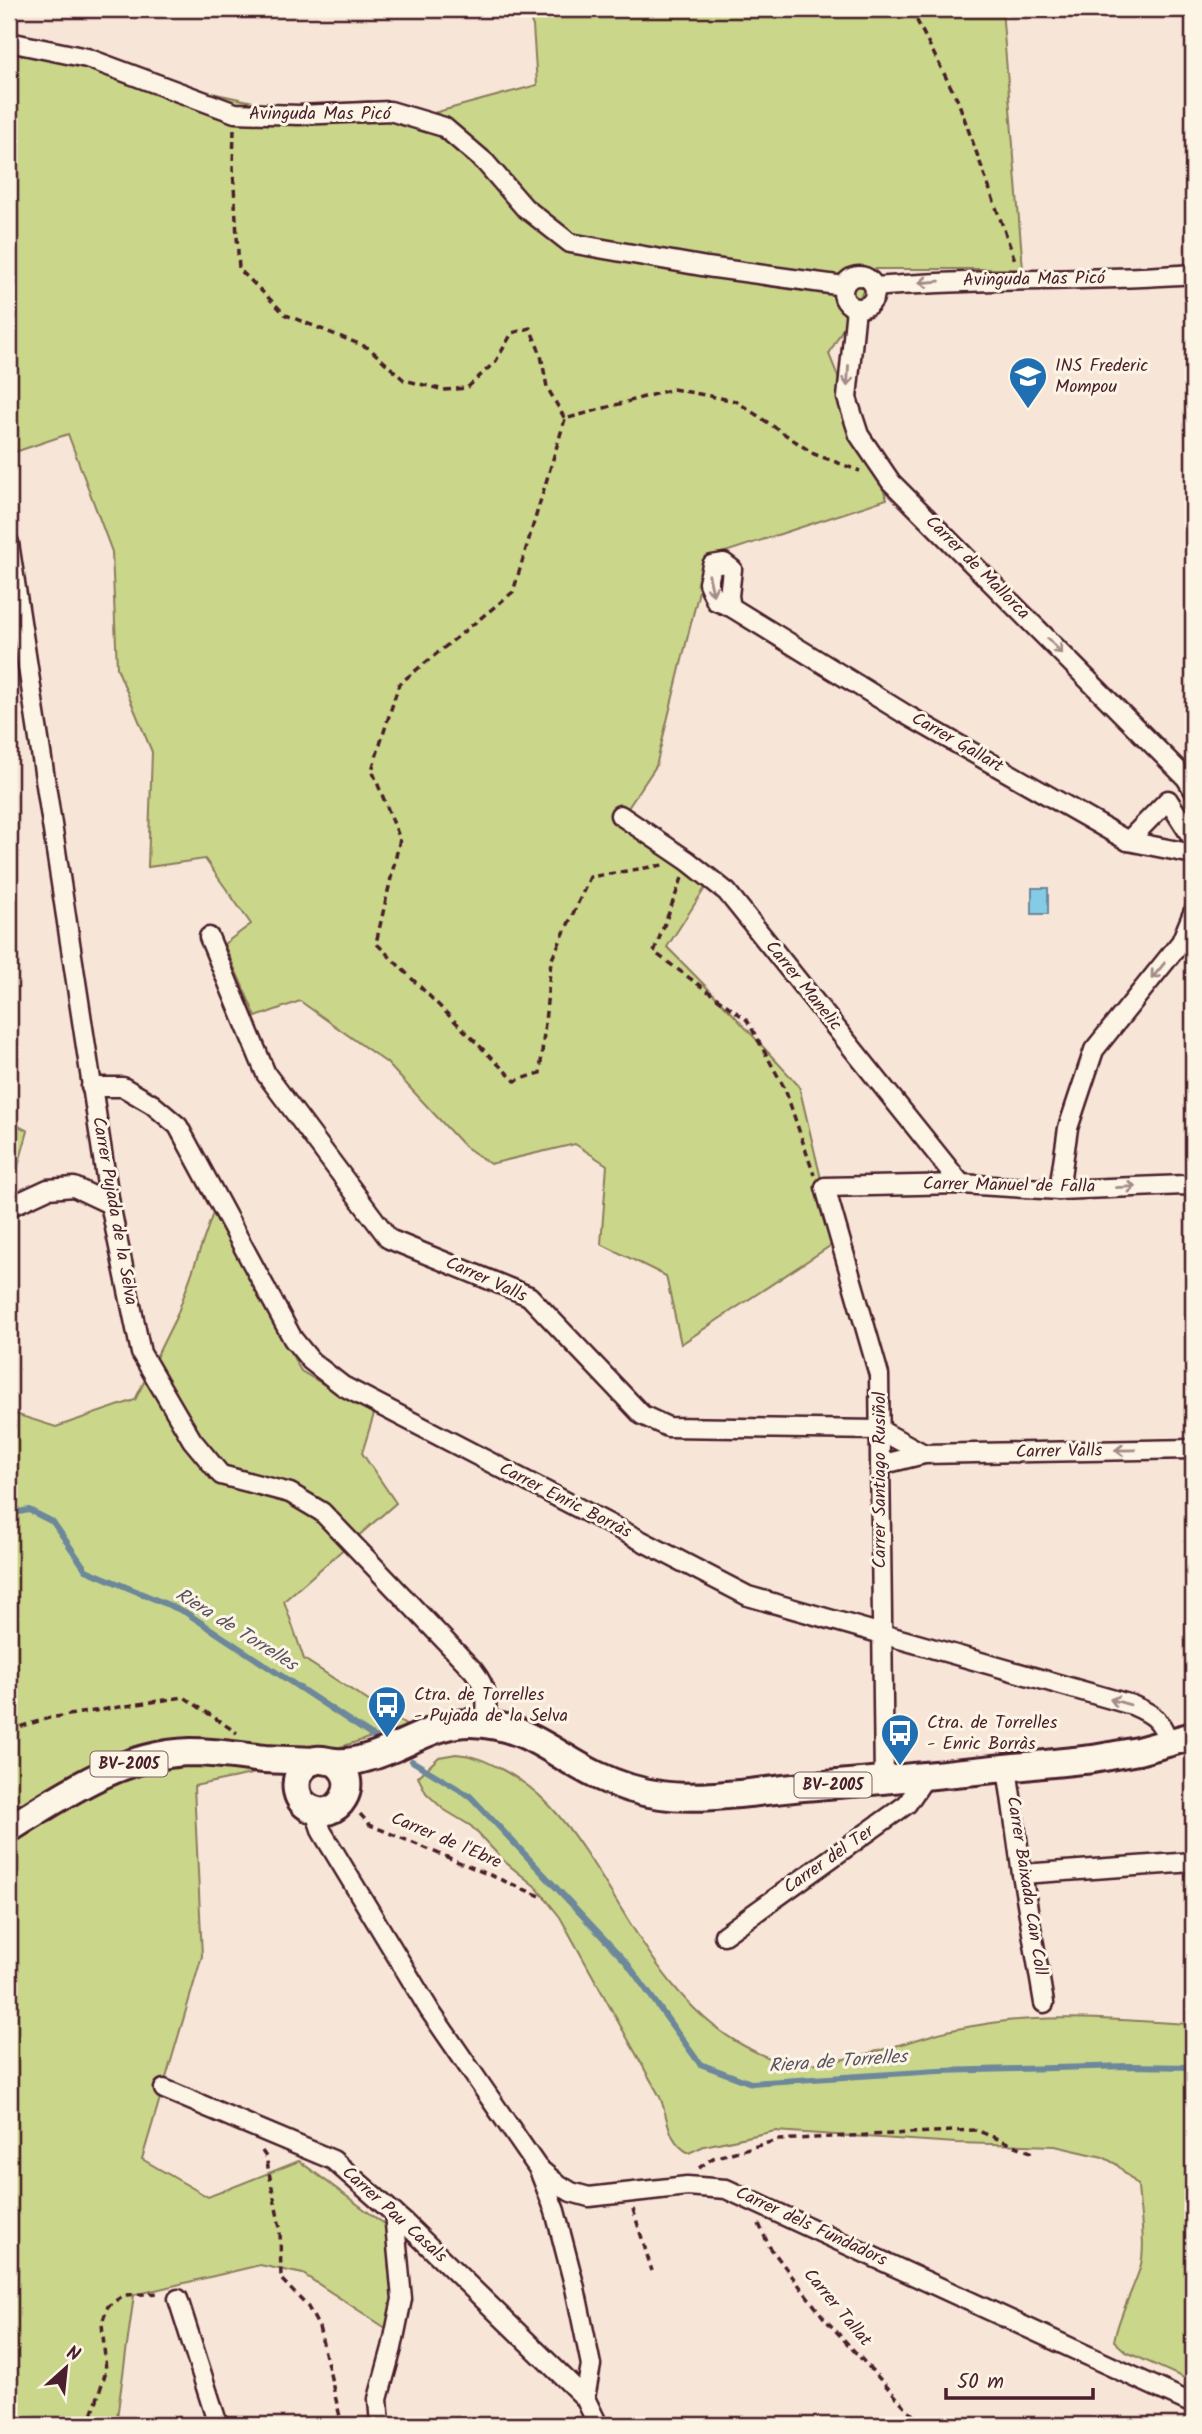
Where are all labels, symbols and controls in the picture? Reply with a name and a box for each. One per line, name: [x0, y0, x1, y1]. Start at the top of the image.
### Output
street label: Avinguda Mas Picó: [249, 100, 392, 129]
street label: Avinguda Mas Picó: [963, 264, 1106, 296]
one-way arrow: [918, 276, 941, 289]
place label: INS Frederic Mompou: [1055, 352, 1148, 402]
school or university icon: INS Frederic Mompou: [1007, 355, 1049, 410]
one-way arrow: [841, 364, 854, 386]
street label: Carrer de Mallorca: [918, 509, 1036, 627]
one-way arrow: [705, 573, 718, 595]
one-way arrow: [1046, 637, 1063, 654]
street label: Carrer Gallart: [906, 705, 1009, 782]
street label: Carrer Manelic: [757, 934, 849, 1038]
one-way arrow: [1151, 961, 1166, 979]
street label: Carrer Pujada de la Selva: [83, 1114, 145, 1308]
street label: Carrer Manuel de Falla: [923, 1170, 1095, 1202]
one-way arrow: [1114, 1180, 1137, 1193]
street label: Carrer Valls: [440, 1249, 532, 1311]
street label: Carrer Santiago Rusiñol: [866, 1391, 895, 1568]
street label: Carrer Valls: [1015, 1437, 1103, 1467]
one-way arrow: [1114, 1444, 1137, 1457]
street label: Carrer Enric Borràs: [493, 1455, 637, 1547]
water label: Riera de Torrelles: [169, 1581, 304, 1680]
place label: Ctra. de Torrelles - Pujada de la Selva: [414, 1681, 568, 1731]
bus stop icon: Ctra. de Torrelles - Pujada de la Selva: [366, 1684, 408, 1739]
one-way arrow: [1109, 1695, 1132, 1708]
place label: Ctra. de Torrelles - Enric Borràs: [927, 1709, 1058, 1759]
bus stop icon: Ctra. de Torrelles - Enric Borràs: [879, 1712, 921, 1767]
road number: BV-2005: [90, 1752, 168, 1776]
road number: BV-2005: [794, 1772, 872, 1798]
street label: Carrer Baixada Can Coll: [998, 1794, 1055, 1978]
street label: Carrer de l'Ebre: [386, 1805, 506, 1877]
street label: Carrer del Ter: [778, 1817, 881, 1902]
water label: Riera de Torrelles: [768, 2042, 910, 2082]
street label: Carrer Pau Casals: [335, 2159, 454, 2271]
street label: Carrer dels Fundadors: [730, 2179, 892, 2275]
street label: Carrer Tallat: [795, 2262, 879, 2354]
north arrow: [32, 2332, 102, 2402]
text: N: [61, 2339, 85, 2371]
scale bar: [946, 2357, 1094, 2401]
text: 50 m: [957, 2366, 1004, 2399]

